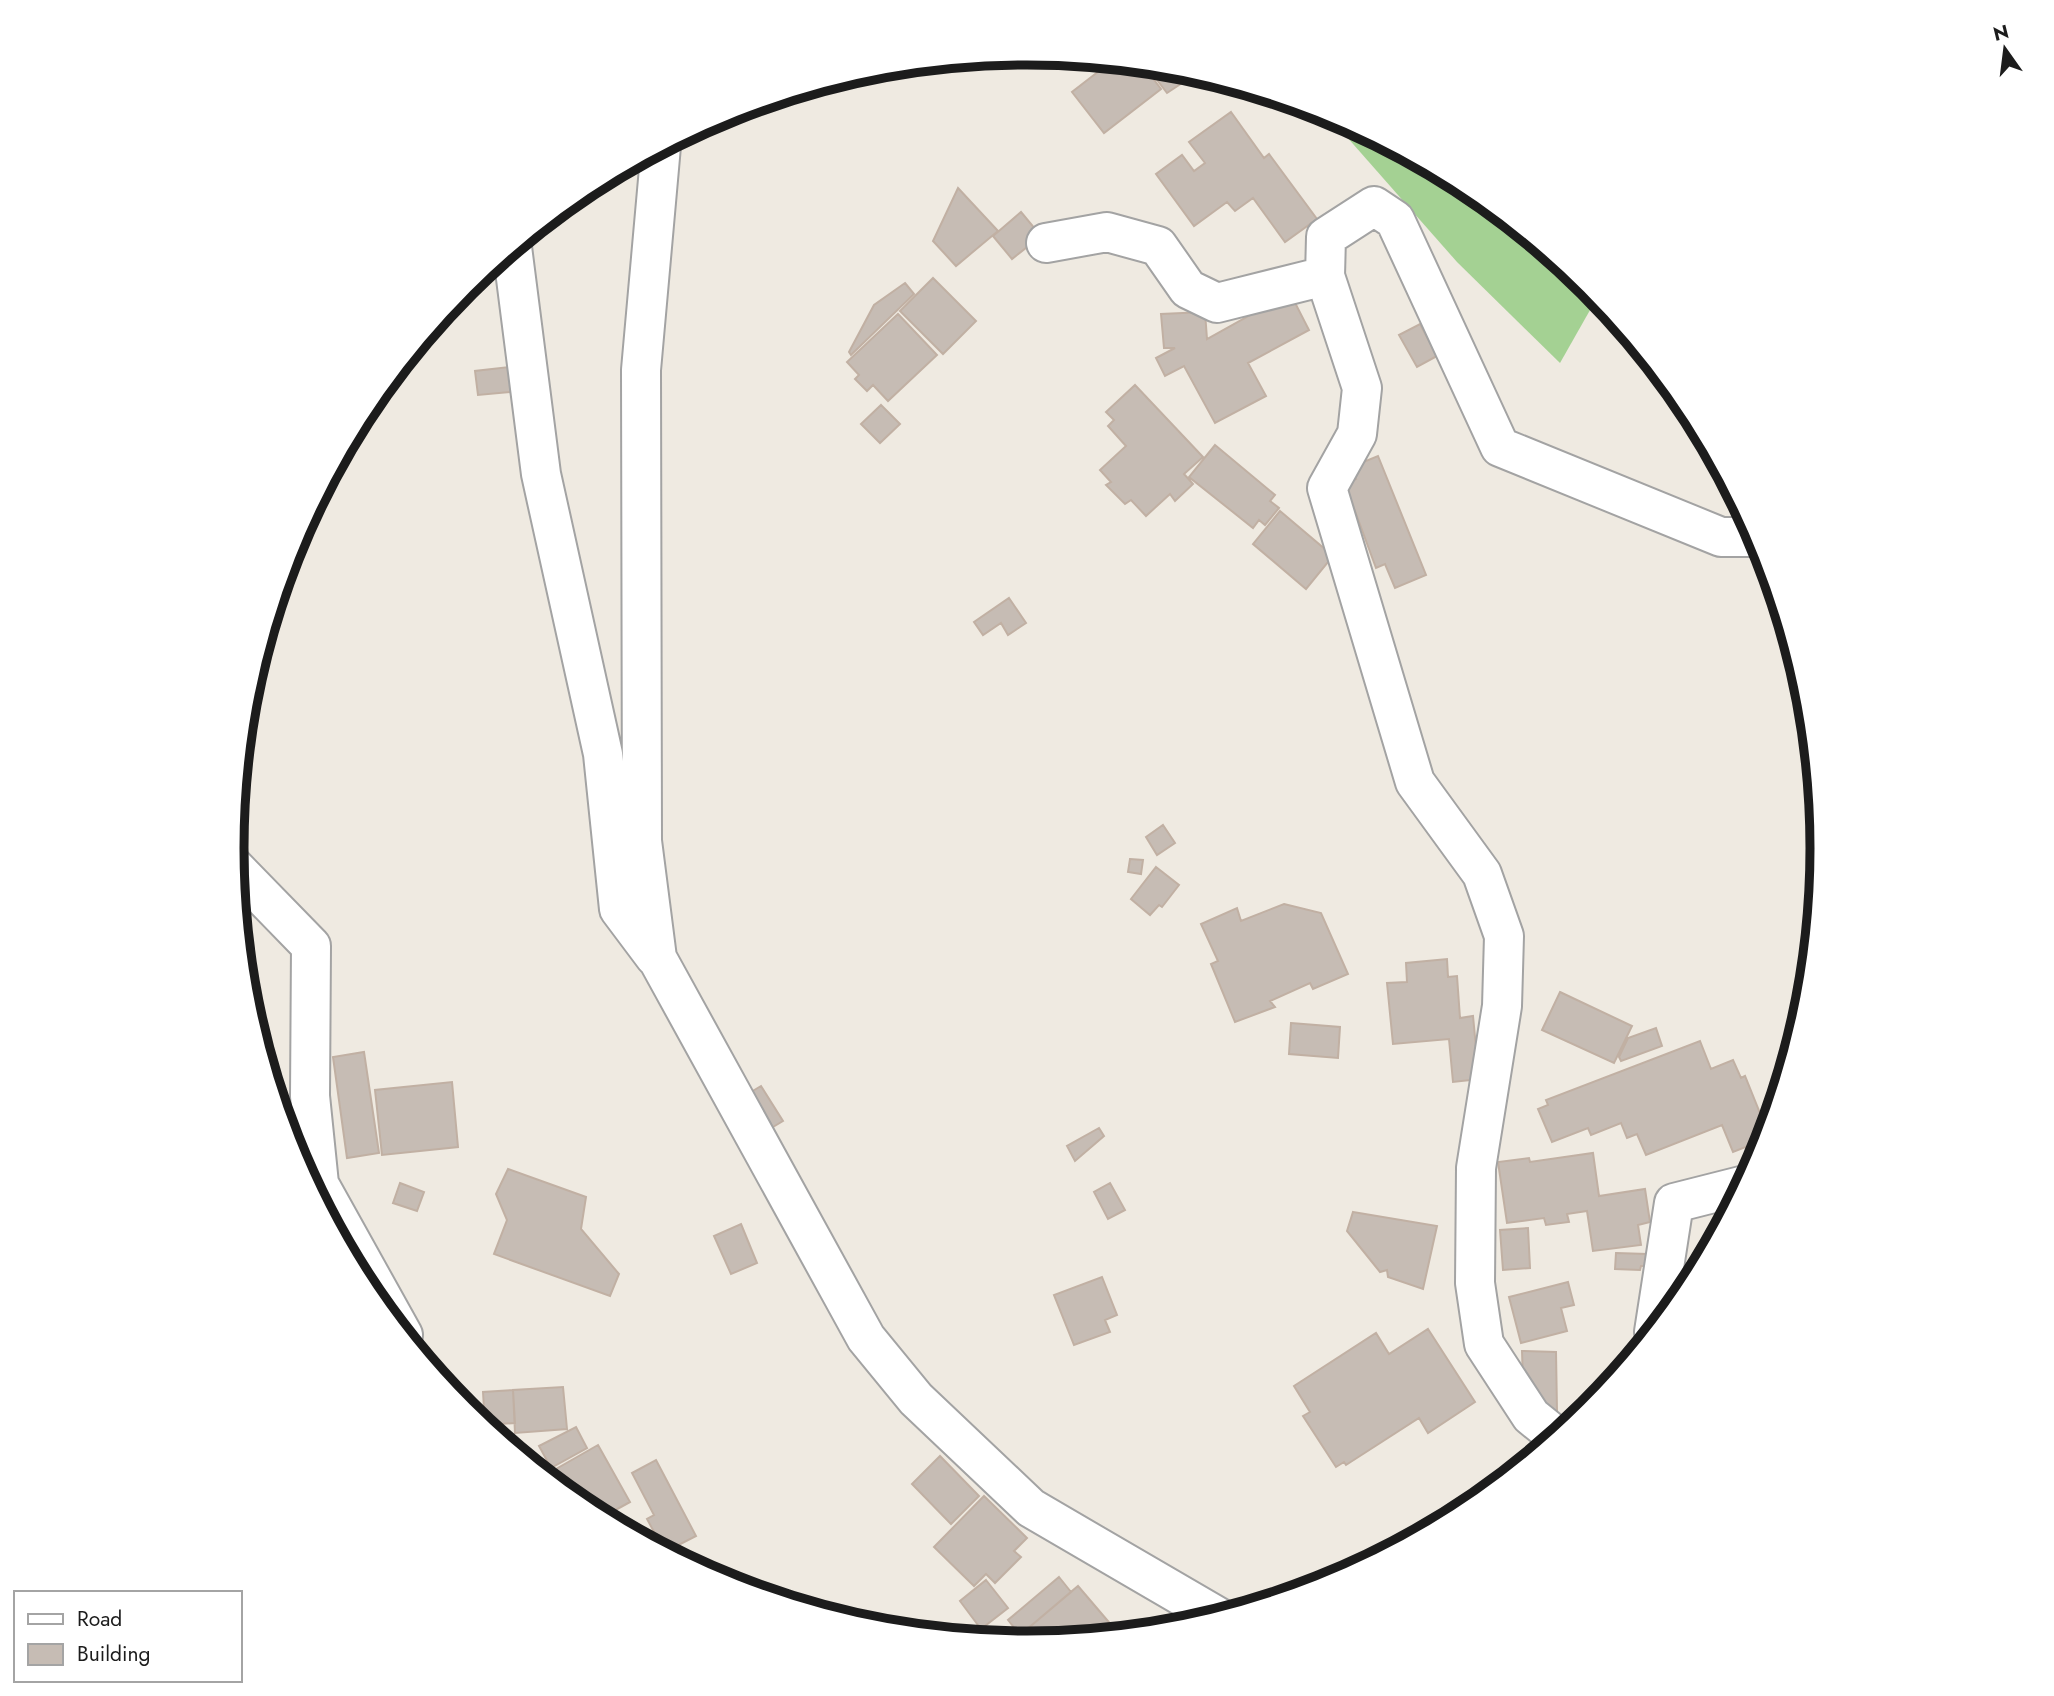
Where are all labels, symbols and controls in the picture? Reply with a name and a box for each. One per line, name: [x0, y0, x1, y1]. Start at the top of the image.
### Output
north arrow: [1970, 14, 2040, 84]
text: N: [1990, 18, 2012, 48]
legend: [14, 1591, 242, 1682]
text: Road: [77, 1604, 122, 1634]
text: Building: [77, 1639, 150, 1669]

